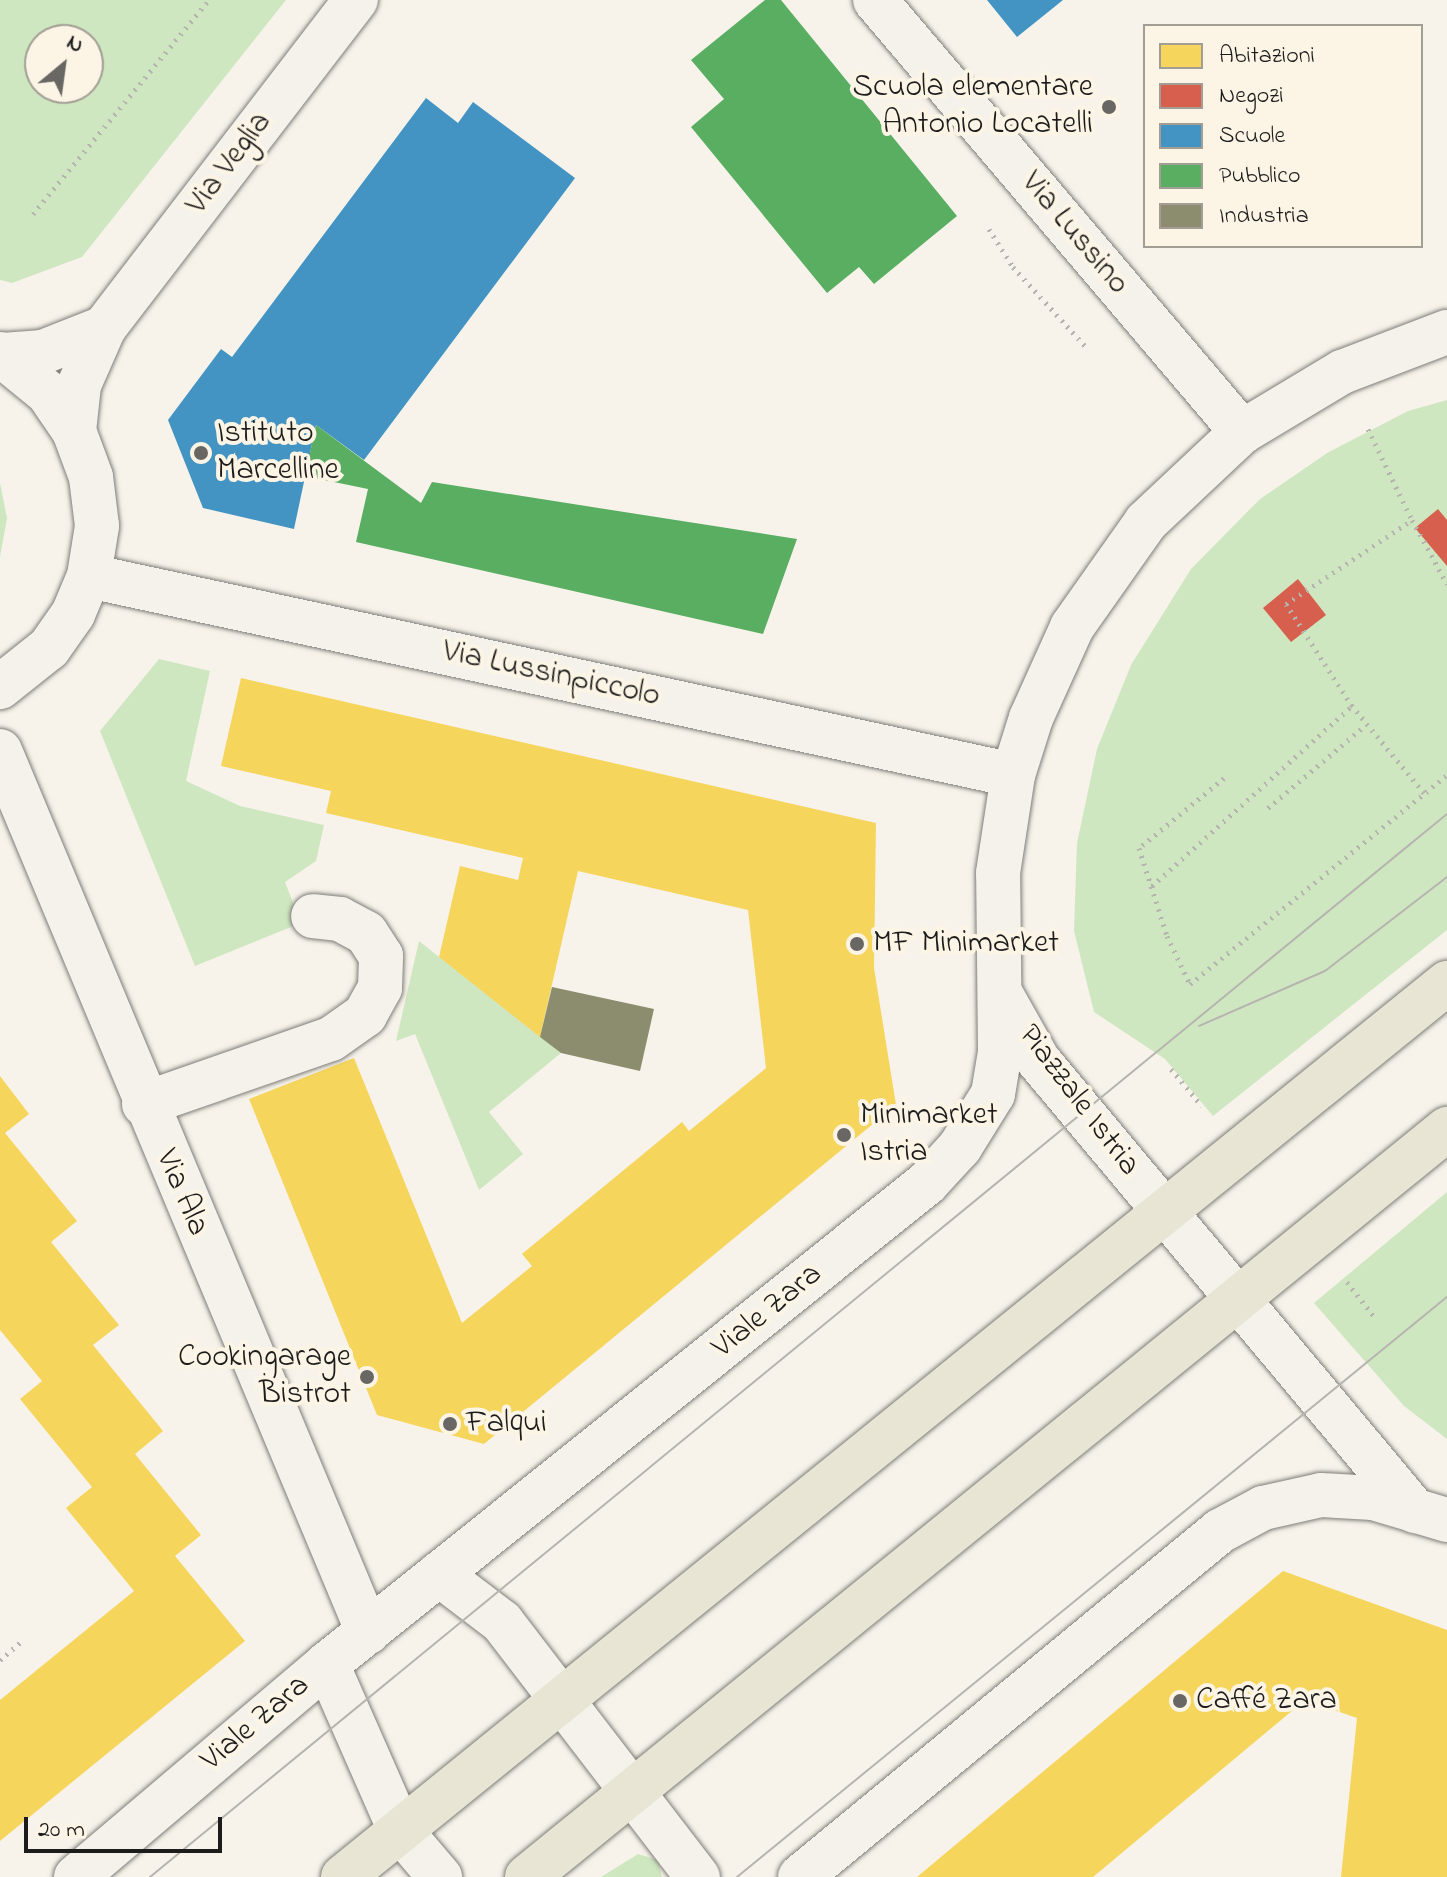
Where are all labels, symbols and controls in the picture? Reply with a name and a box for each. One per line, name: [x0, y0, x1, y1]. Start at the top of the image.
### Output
north arrow: [24, 24, 104, 104]
legend: [1143, 24, 1423, 248]
text: N: [60, 27, 89, 62]
text: Abitazioni: [1219, 39, 1315, 74]
place label: Scuola elementare Antonio Locatelli: [852, 70, 1093, 145]
text: Negozi: [1219, 79, 1284, 114]
marker: Scuola elementare Antonio Locatelli: [1100, 98, 1118, 116]
street label: Via Veglia: [179, 105, 281, 223]
text: Scuole: [1219, 119, 1285, 154]
text: Pubblico: [1219, 159, 1301, 194]
street label: Via Lussino: [1012, 165, 1136, 303]
text: Industria: [1219, 199, 1309, 234]
place label: Istituto Marcelline: [217, 416, 339, 491]
marker: Istituto Marcelline: [192, 444, 210, 462]
street label: Via Lussinpiccolo: [439, 633, 663, 717]
place label: MF Minimarket: [873, 925, 1059, 963]
marker: MF Minimarket: [848, 935, 866, 953]
street label: Piazzale Istria: [1009, 1018, 1147, 1184]
place label: Minimarket Istria: [860, 1098, 998, 1173]
marker: Minimarket Istria: [835, 1126, 853, 1144]
street label: Via Ala: [146, 1144, 216, 1242]
street label: Viale Zara: [705, 1256, 831, 1368]
place label: Cookingarage Bistrot: [178, 1340, 351, 1415]
marker: Cookingarage Bistrot: [358, 1368, 376, 1386]
place label: Falqui: [466, 1405, 547, 1443]
marker: Falqui: [441, 1415, 459, 1433]
street label: Viale Zara: [194, 1667, 318, 1781]
place label: Caffé Zara: [1196, 1682, 1337, 1720]
marker: Caffé Zara: [1171, 1692, 1189, 1710]
scale bar: [28, 1801, 226, 1851]
text: 20 m: [38, 1813, 85, 1848]

